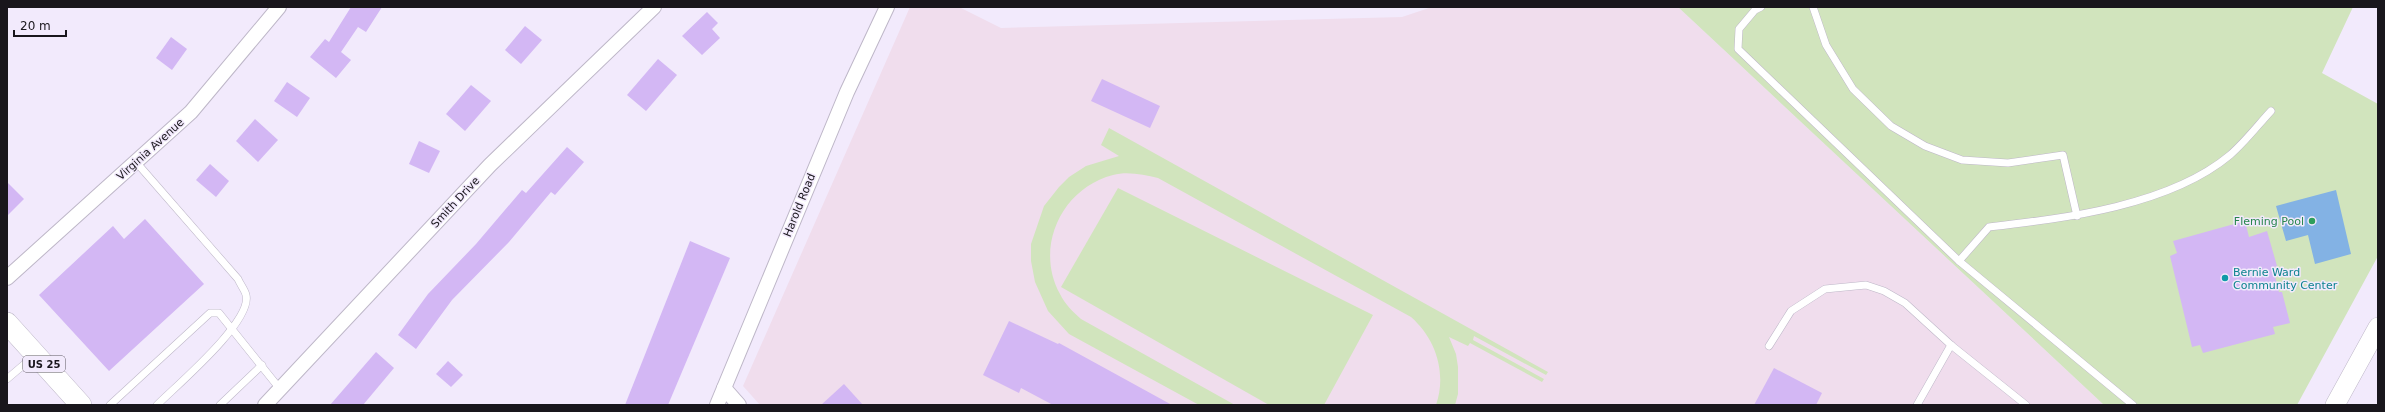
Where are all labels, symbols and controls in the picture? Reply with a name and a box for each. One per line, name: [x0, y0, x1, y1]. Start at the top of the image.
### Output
scale bar: [14, 12, 66, 38]
text: 20 m: [20, 19, 51, 33]
street label: Virginia Avenue: [114, 116, 187, 183]
street label: Harold Road: [781, 172, 818, 239]
street label: Smith Drive: [428, 174, 482, 230]
place label: Fleming Pool: [2234, 215, 2304, 228]
marker: Fleming Pool: [2307, 216, 2317, 226]
place label: Bernie Ward Community Center: [2233, 266, 2338, 292]
marker: Bernie Ward Community Center: [2220, 273, 2230, 283]
road number: US 25: [23, 356, 65, 372]

